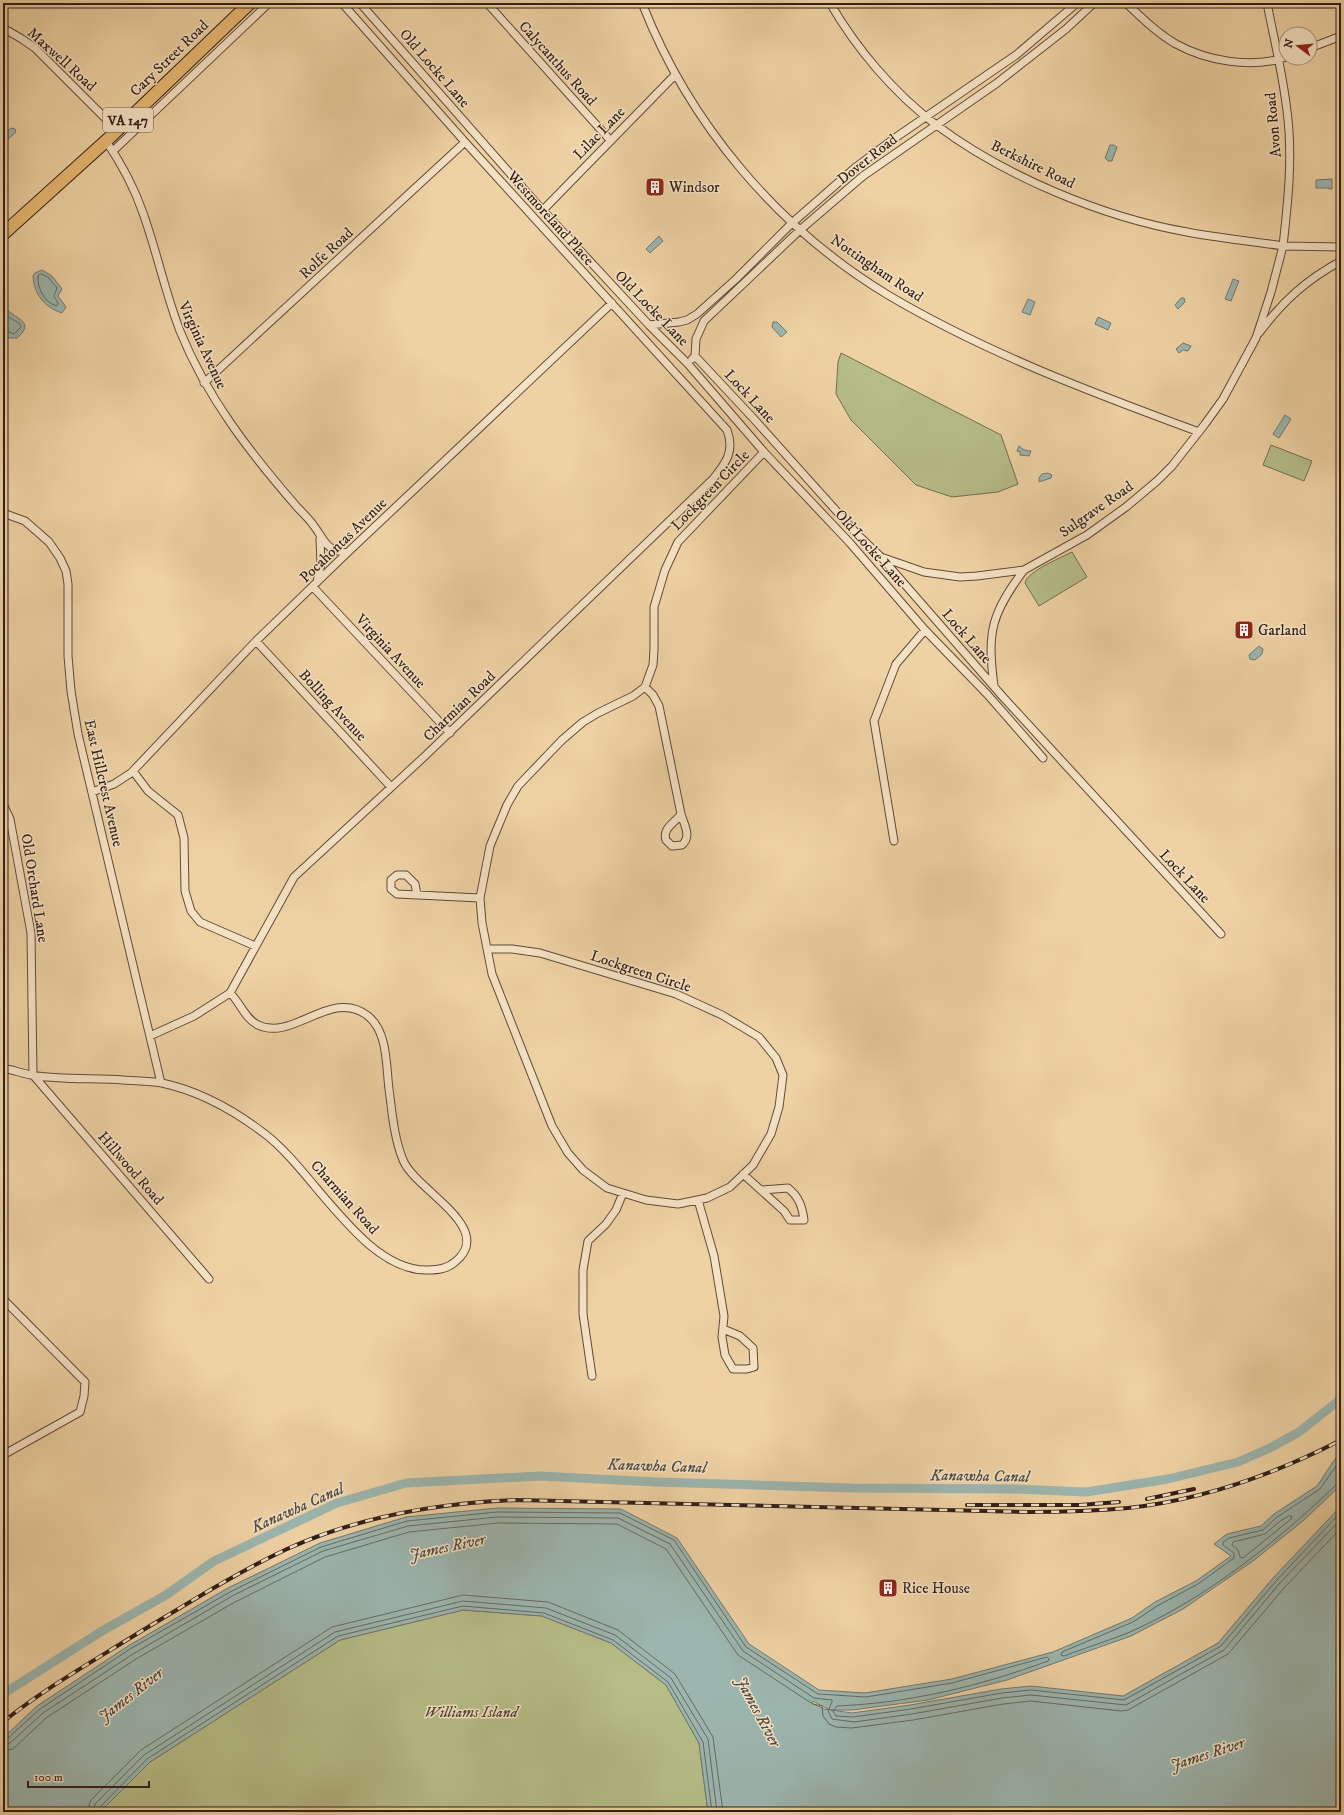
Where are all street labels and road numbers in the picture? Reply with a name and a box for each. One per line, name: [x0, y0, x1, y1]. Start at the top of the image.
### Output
street label: Cary Street Road: [126, 16, 213, 101]
street label: Calycanthus Road: [515, 17, 601, 110]
street label: Maxwell Road: [23, 23, 101, 96]
street label: Old Locke Lane: [395, 25, 474, 112]
street label: Avon Road: [1261, 91, 1286, 158]
street label: Lilac Lane: [569, 103, 629, 164]
road number: VA 147: [103, 108, 153, 132]
street label: Dover Road: [833, 130, 902, 189]
street label: Berkshire Road: [988, 136, 1079, 193]
street label: Westmoreland Place: [502, 166, 598, 270]
street label: Rolfe Road: [295, 223, 358, 283]
street label: Nottingham Road: [827, 230, 927, 307]
street label: Old Locke Lane: [611, 266, 693, 350]
street label: Virginia Avenue: [174, 297, 231, 392]
street label: Lock Lane: [720, 366, 779, 427]
street label: Lockgreen Circle: [667, 446, 754, 535]
street label: Sulgrave Road: [1056, 477, 1137, 542]
street label: Pocahontas Avenue: [296, 494, 391, 587]
street label: Old Locke Lane: [831, 505, 911, 591]
street label: Lock Lane: [938, 605, 996, 668]
street label: Virginia Avenue: [351, 610, 430, 692]
street label: Bolling Avenue: [295, 666, 371, 745]
street label: Charmian Road: [419, 667, 500, 746]
street label: East Hillcrest Avenue: [80, 718, 127, 849]
street label: Old Orchard Lane: [17, 832, 52, 944]
street label: Lock Lane: [1155, 846, 1214, 907]
street label: Lockgreen Circle: [588, 946, 694, 997]
street label: Hillwood Road: [94, 1128, 168, 1209]
street label: Charmian Road: [306, 1156, 383, 1239]

